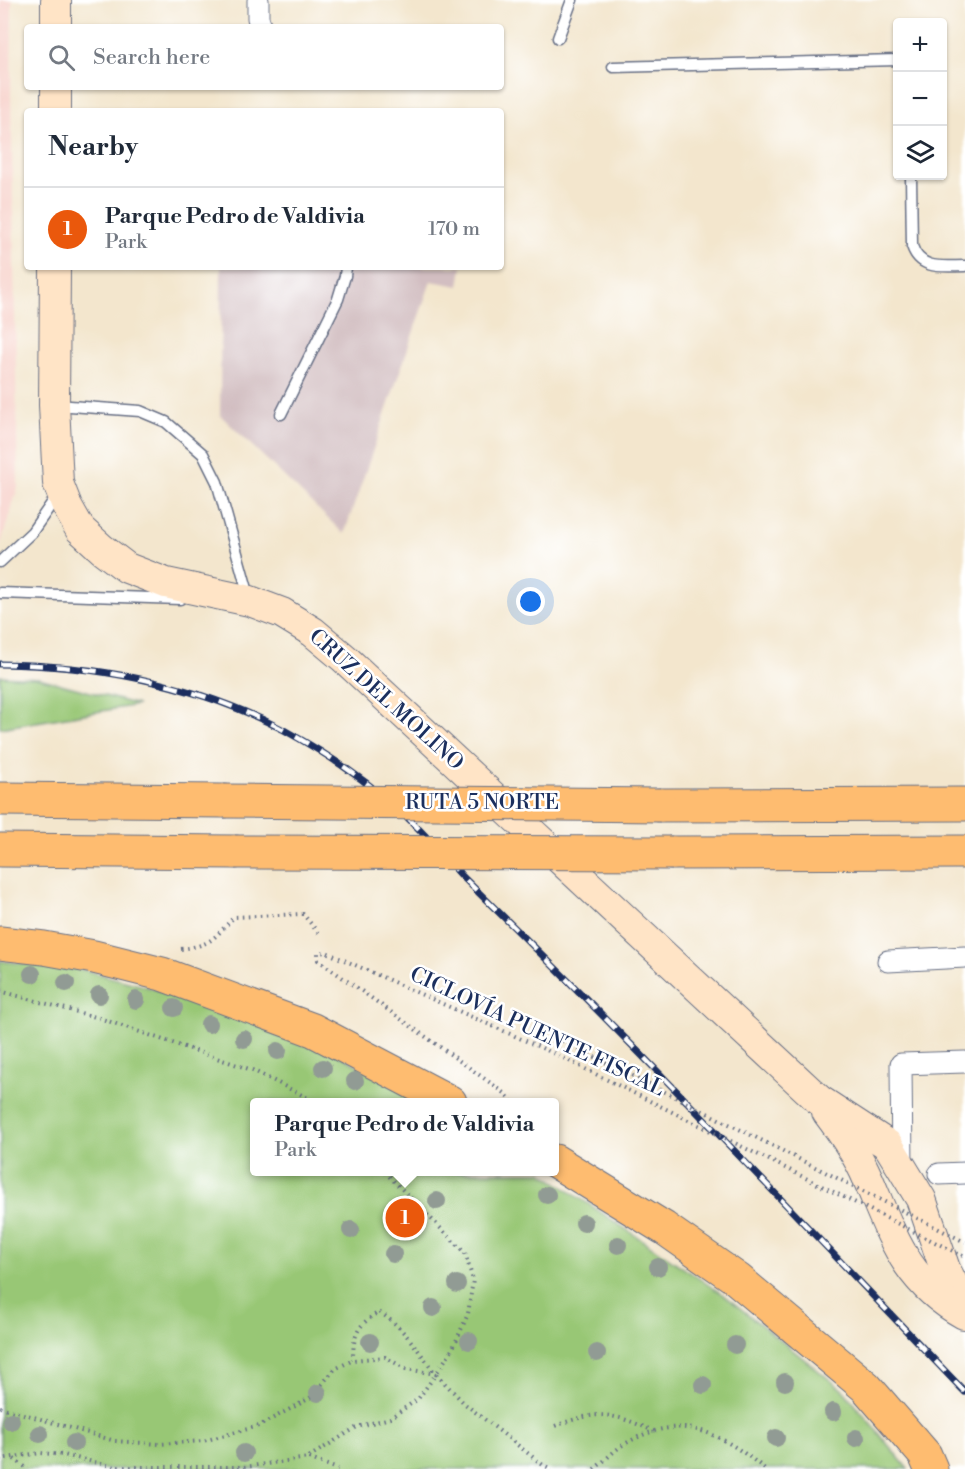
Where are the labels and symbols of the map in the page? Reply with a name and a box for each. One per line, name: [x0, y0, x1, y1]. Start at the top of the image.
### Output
your location: [516, 587, 545, 616]
street label: CRUZ DEL MOLINO: [303, 624, 469, 776]
street label: RUTA 5 NORTE: [405, 790, 559, 816]
street label: CICLOVÍA PUENTE FISCAL: [406, 960, 669, 1103]
pin: 1: [386, 1196, 424, 1240]

